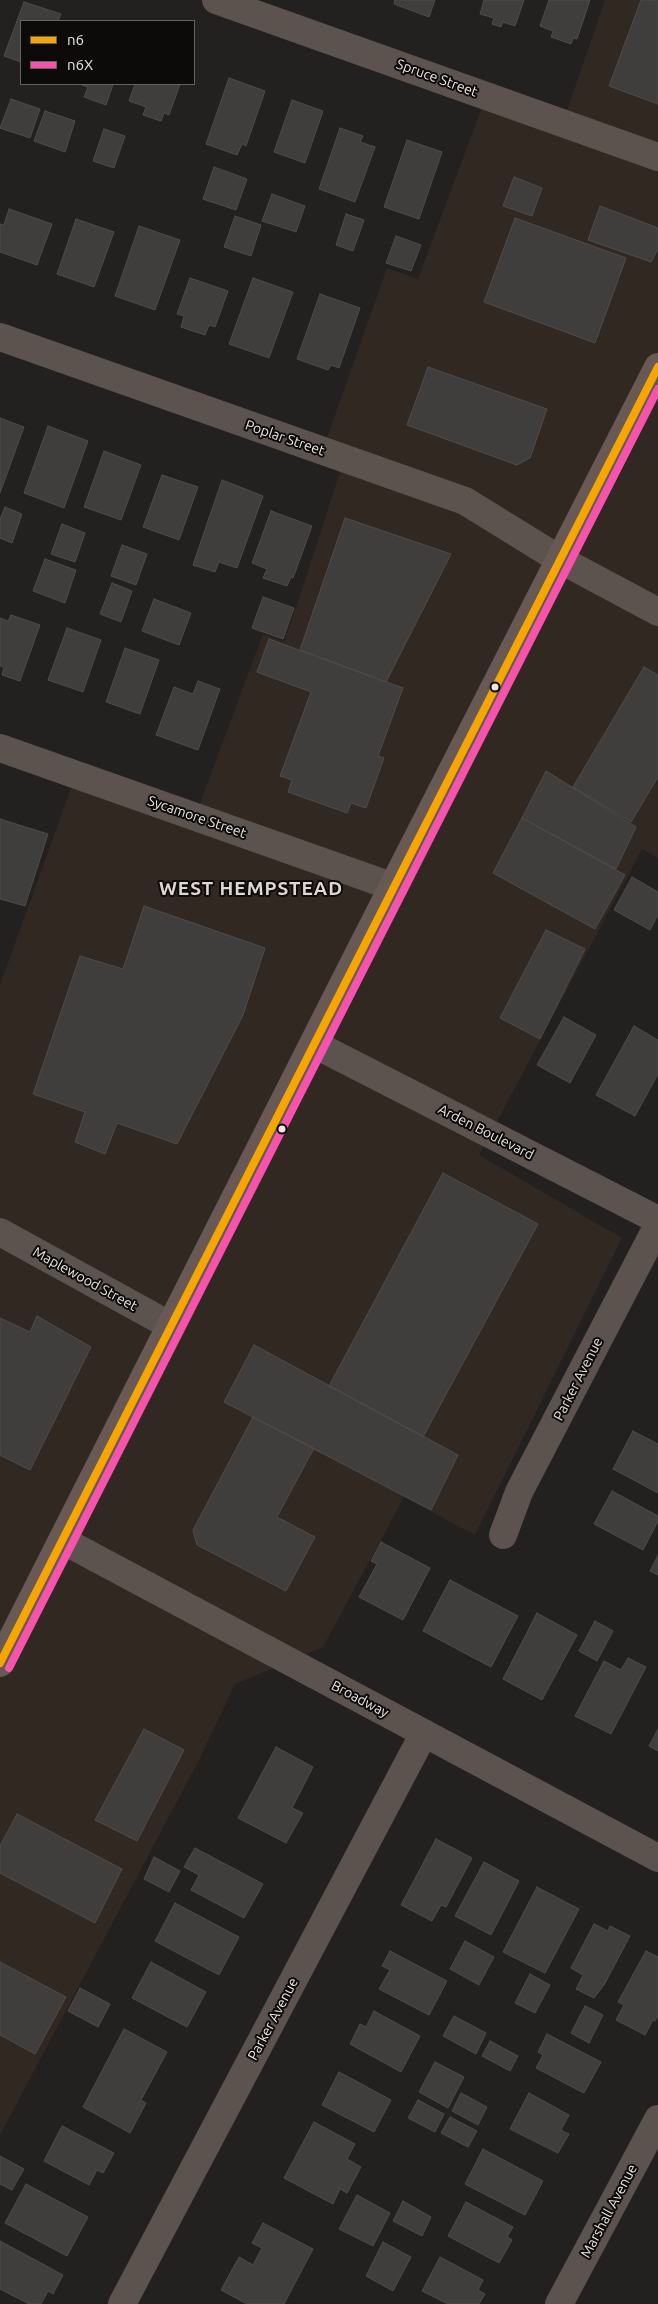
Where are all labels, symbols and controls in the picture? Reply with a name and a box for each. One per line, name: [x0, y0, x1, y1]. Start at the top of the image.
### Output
legend: [20, 20, 195, 85]
text: n6: [67, 31, 84, 48]
text: n6X: [67, 56, 93, 73]
street label: Spruce Street: [394, 56, 480, 100]
street label: Poplar Street: [243, 417, 327, 459]
unlabelled marker: [490, 682, 500, 692]
street label: Sycamore Street: [146, 792, 248, 842]
district label: WEST HEMPSTEAD: [157, 878, 345, 900]
street label: Arden Boulevard: [435, 1101, 537, 1163]
unlabelled marker: [277, 1124, 287, 1134]
street label: Maplewood Street: [30, 1243, 140, 1315]
street label: Parker Avenue: [550, 1335, 606, 1423]
street label: Broadway: [328, 1677, 392, 1721]
street label: Parker Avenue: [244, 1975, 302, 2063]
street label: Marshall Avenue: [577, 2161, 641, 2261]

